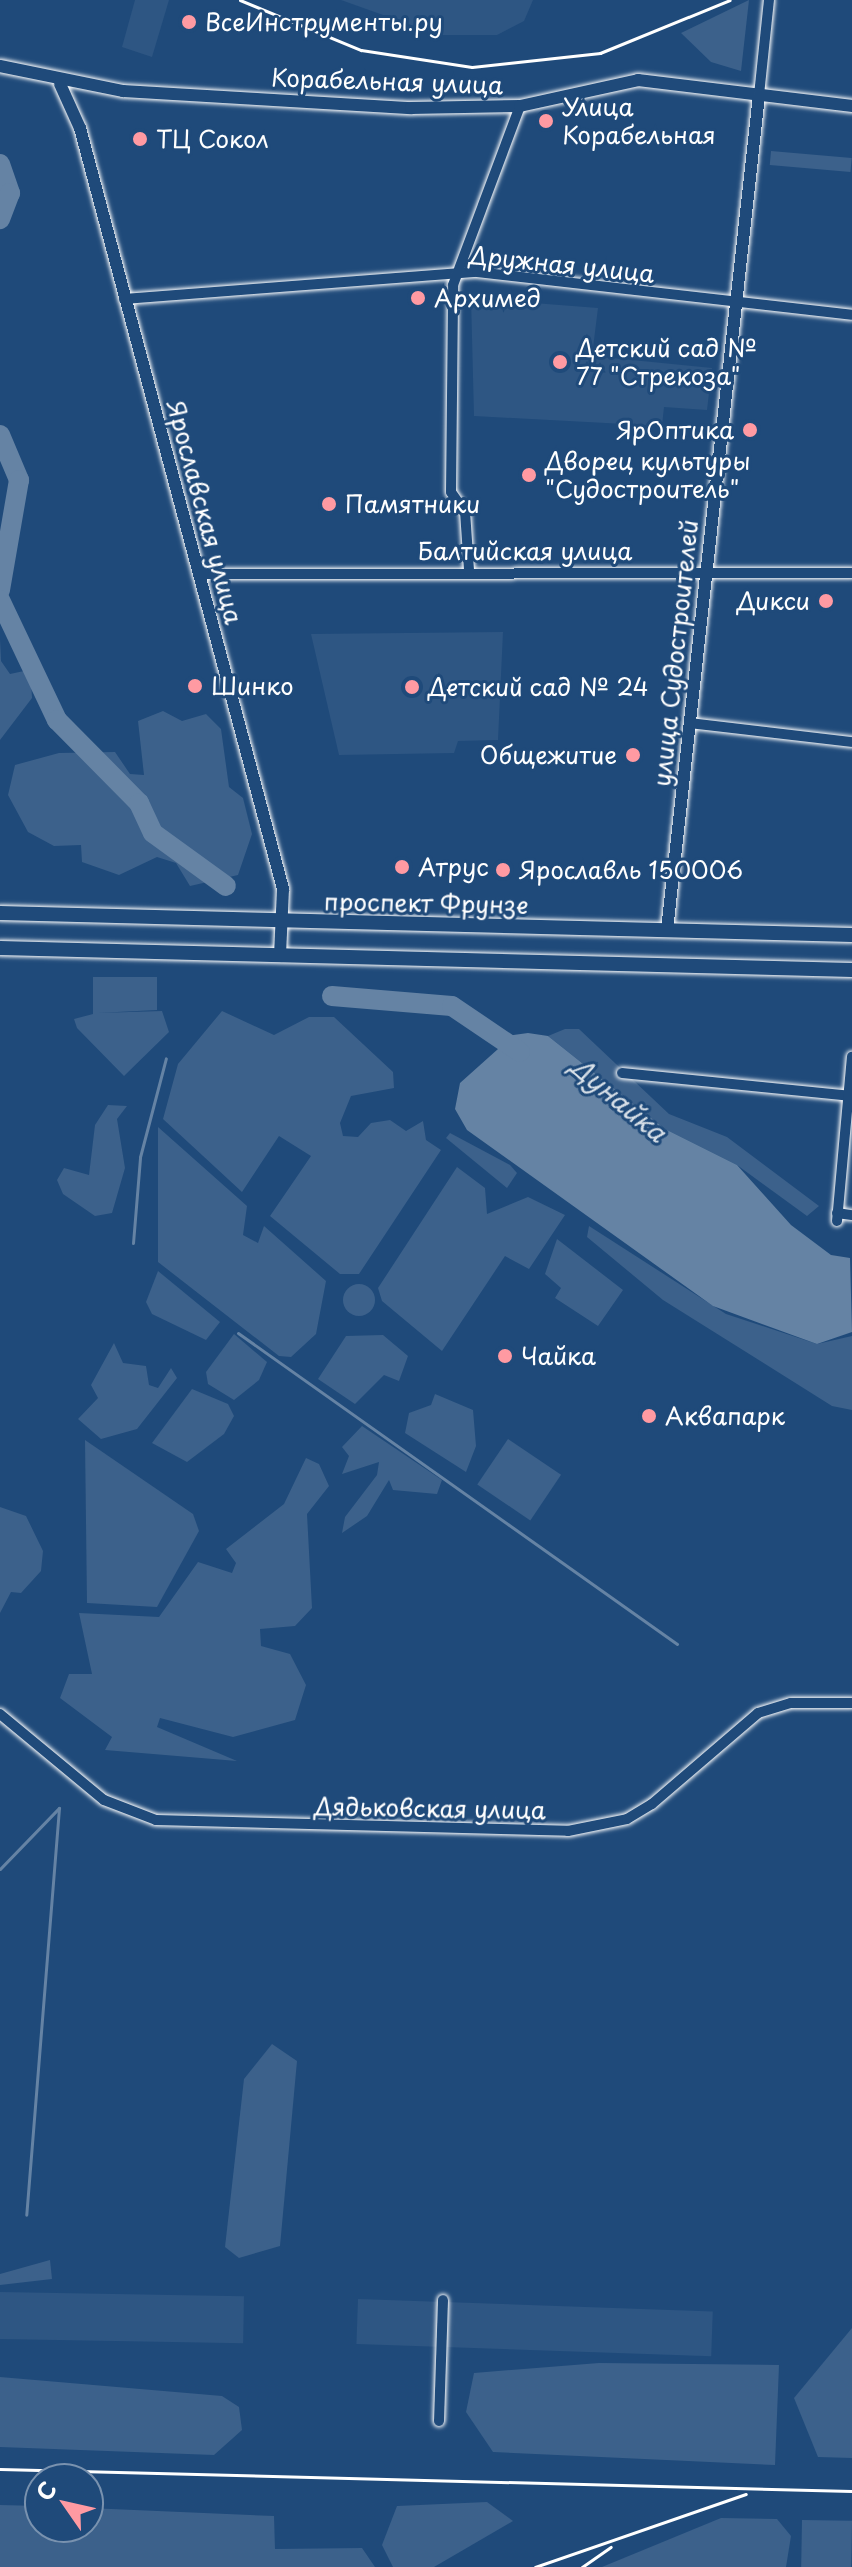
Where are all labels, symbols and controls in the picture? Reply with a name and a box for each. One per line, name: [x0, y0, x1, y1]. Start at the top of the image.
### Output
place label: ВсеИнструменты.ру: [205, 8, 443, 36]
marker: ВсеИнструменты.ру: [180, 13, 198, 31]
street label: Корабельная улица: [270, 63, 504, 99]
place label: Улица Корабельная: [562, 93, 716, 149]
marker: Улица Корабельная: [537, 112, 555, 130]
place label: ТЦ Сокол: [156, 125, 270, 153]
marker: ТЦ Сокол: [131, 130, 149, 148]
street label: Дружная улица: [467, 240, 657, 288]
place label: Архимед: [434, 284, 541, 312]
marker: Архимед: [409, 289, 427, 307]
place label: Детский сад № 77 "Стрекоза": [576, 334, 758, 390]
marker: Детский сад № 77 "Стрекоза": [551, 353, 569, 371]
street label: Ярославская улица: [161, 396, 249, 628]
place label: ЯрОптика: [616, 416, 734, 444]
marker: ЯрОптика: [741, 421, 759, 439]
place label: Дворец культуры "Судостроитель": [545, 447, 752, 503]
marker: Дворец культуры "Судостроитель": [520, 466, 538, 484]
place label: Памятники: [345, 490, 480, 518]
marker: Памятники: [320, 495, 338, 513]
street label: улица Судостроителей: [647, 517, 703, 789]
street label: Балтийская улица: [417, 537, 633, 565]
place label: Дикси: [737, 587, 810, 615]
marker: Дикси: [817, 592, 835, 610]
place label: Шинко: [211, 672, 293, 700]
place label: Детский сад № 24: [428, 673, 650, 701]
marker: Шинко: [186, 677, 204, 695]
marker: Детский сад № 24: [403, 678, 421, 696]
place label: Общежитие: [480, 741, 617, 769]
marker: Общежитие: [624, 746, 642, 764]
place label: Атрус: [418, 853, 489, 881]
place label: Ярославль 150006: [519, 856, 743, 884]
marker: Атрус: [393, 858, 411, 876]
marker: Ярославль 150006: [494, 861, 512, 879]
street label: проспект Фрунзе: [323, 887, 529, 919]
water label: Дунайка: [565, 1050, 673, 1148]
place label: Чайка: [521, 1342, 596, 1370]
marker: Чайка: [496, 1347, 514, 1365]
place label: Аквапарк: [665, 1402, 785, 1430]
marker: Аквапарк: [640, 1407, 658, 1425]
street label: Дядьковская улица: [313, 1792, 547, 1824]
north arrow: [24, 2463, 104, 2543]
text: С: [27, 2474, 64, 2507]

